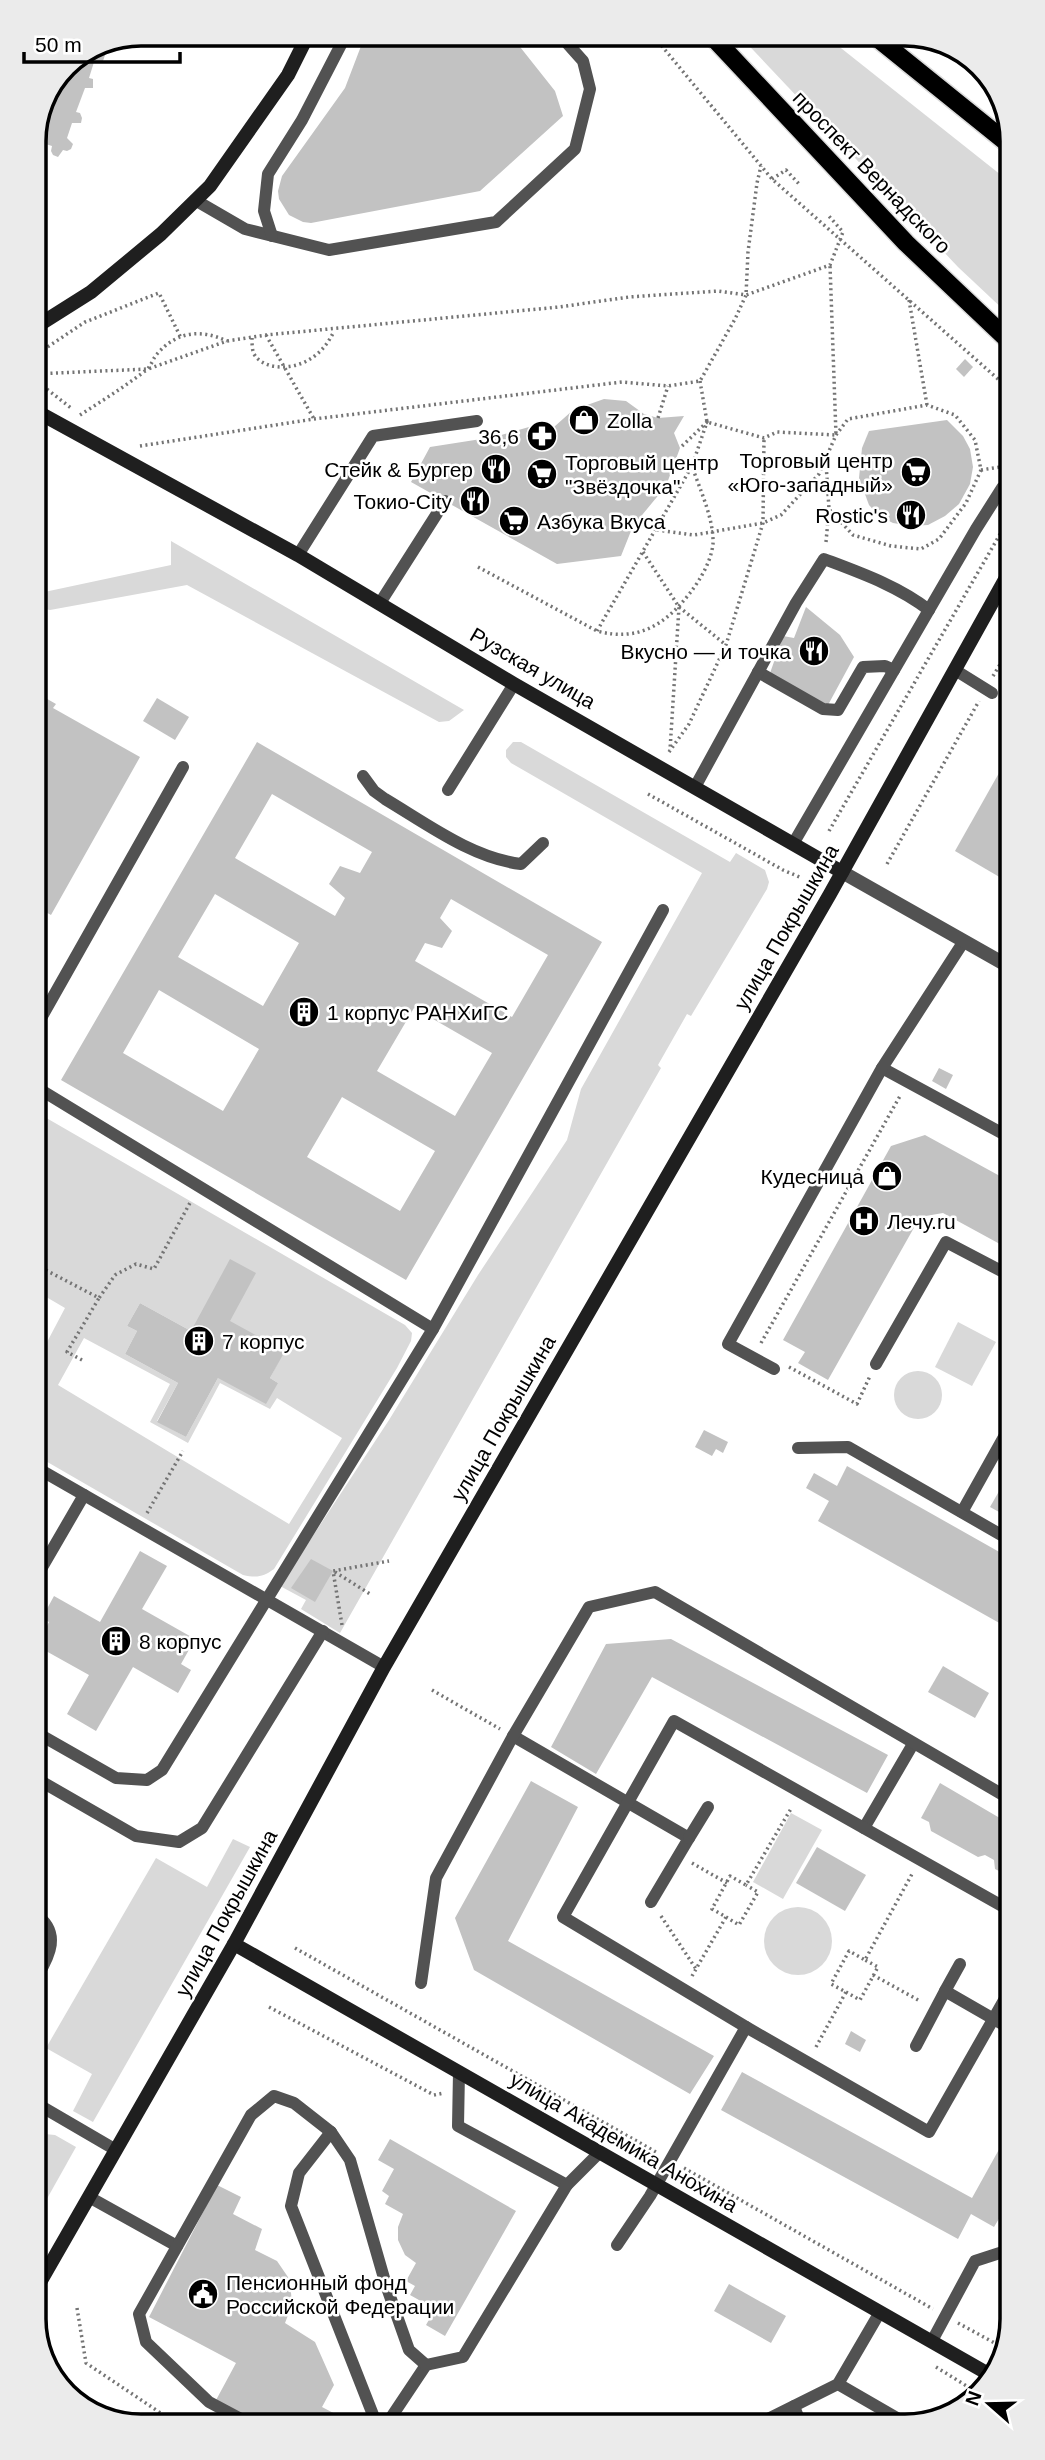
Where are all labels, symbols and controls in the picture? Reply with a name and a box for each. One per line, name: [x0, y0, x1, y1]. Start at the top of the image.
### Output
scale bar: [24, 21, 180, 65]
text: 50 m: [35, 33, 82, 56]
street label: проспект Вернадского: [789, 86, 955, 258]
shop icon: Zolla: [567, 403, 601, 437]
place label: Zolla: [607, 409, 653, 432]
pharmacy icon: 36,6: [525, 419, 559, 453]
place label: 36,6: [478, 425, 519, 448]
place label: Торговый центр «Юго-западный»: [728, 449, 893, 496]
place label: Торговый центр "Звёздочка": [565, 451, 719, 498]
restaurant icon: Стейк & Бургер: [479, 452, 513, 486]
supermarket icon: Торговый центр «Юго-западный»: [899, 455, 933, 489]
supermarket icon: Торговый центр "Звёздочка": [525, 457, 559, 491]
place label: Стейк & Бургер: [324, 458, 473, 481]
restaurant icon: Токио-City: [458, 484, 492, 518]
place label: Токио-City: [353, 490, 452, 513]
restaurant icon: Rostic's: [894, 498, 928, 532]
supermarket icon: Азбука Вкуса: [497, 504, 531, 538]
place label: Rostic's: [815, 504, 888, 527]
place label: Азбука Вкуса: [537, 510, 666, 533]
street label: Рузская улица: [466, 623, 600, 713]
restaurant icon: Вкусно — и точка: [797, 634, 831, 668]
place label: Вкусно — и точка: [620, 640, 791, 663]
street label: улица Покрышкина: [729, 840, 843, 1014]
building icon: 1 корпус РАНХиГС: [287, 995, 321, 1029]
place label: 1 корпус РАНХиГС: [327, 1001, 508, 1024]
shop icon: Кудесница: [870, 1159, 904, 1193]
place label: Кудесница: [760, 1165, 864, 1188]
hospital icon: Лечу.ru: [847, 1204, 881, 1238]
place label: Лечу.ru: [887, 1210, 956, 1233]
building icon: 7 корпус: [182, 1324, 216, 1358]
place label: 7 корпус: [222, 1330, 304, 1353]
street label: улица Покрышкина: [446, 1331, 560, 1505]
building icon: 8 корпус: [99, 1624, 133, 1658]
place label: 8 корпус: [139, 1630, 221, 1653]
street label: улица Покрышкина: [171, 1825, 282, 2001]
street label: улица Академика Анохина: [506, 2067, 742, 2217]
place label: Пенсионный фонд Российской Федерации: [226, 2271, 454, 2318]
public building icon: Пенсионный фонд Российской Федерации: [186, 2277, 220, 2311]
north arrow: [954, 2369, 1024, 2439]
text: N: [961, 2388, 986, 2408]

